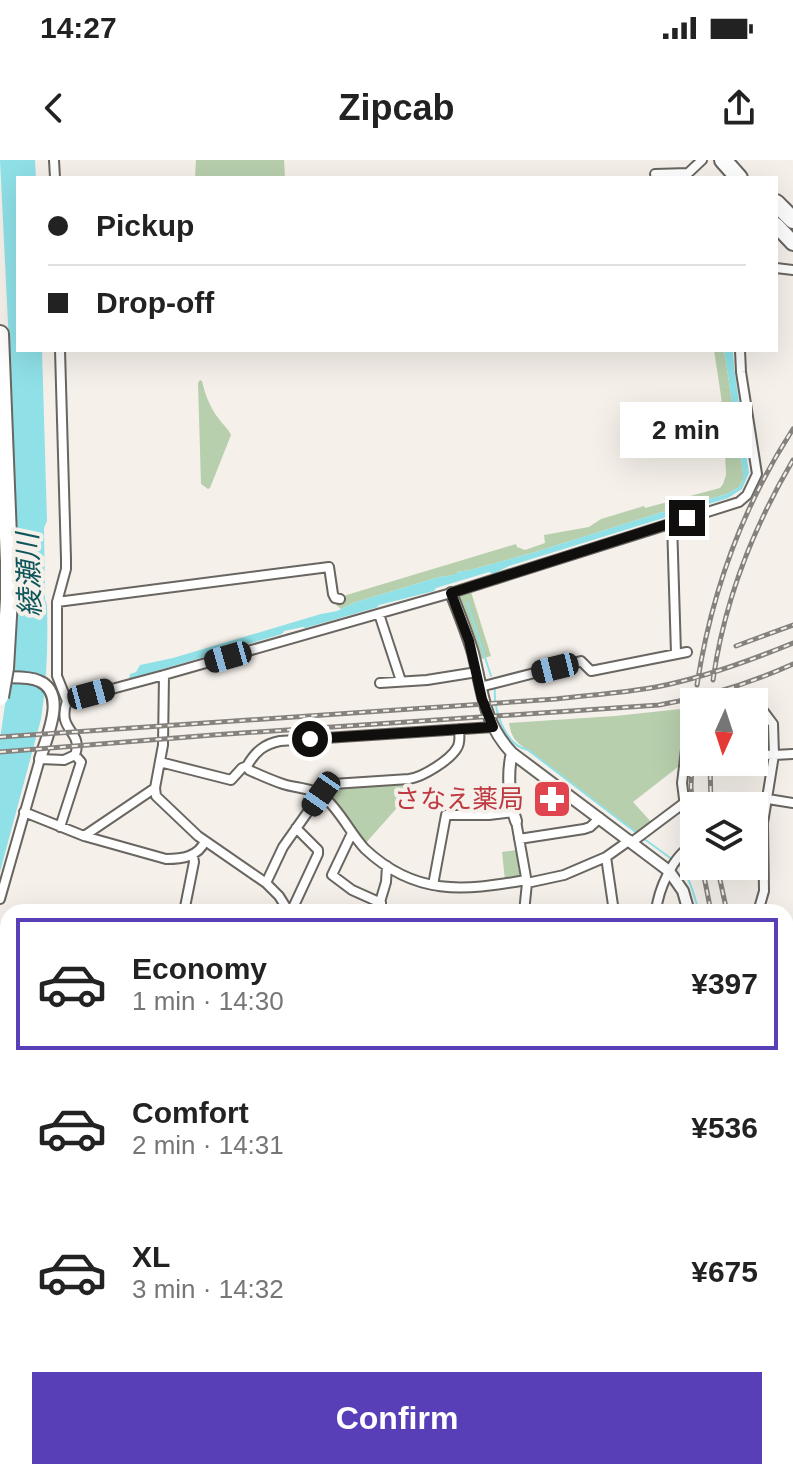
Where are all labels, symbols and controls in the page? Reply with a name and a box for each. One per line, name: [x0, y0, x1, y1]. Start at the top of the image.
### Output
text: 14:27: [40, 11, 117, 44]
icon: back: [32, 86, 76, 130]
icon: share: [717, 86, 761, 130]
text: Zipcab: [338, 87, 455, 128]
text: Pickup: [96, 209, 194, 242]
text: Drop-off: [96, 286, 214, 319]
callout: 2 min: [621, 402, 753, 458]
text: 2 min: [652, 415, 720, 445]
route end: [669, 500, 705, 536]
water label: 綾瀬川: [12, 529, 46, 618]
car: [202, 639, 254, 675]
car: [529, 651, 581, 685]
car: [65, 676, 117, 712]
north arrow: [680, 688, 768, 776]
map controls: [680, 688, 768, 880]
route start: [292, 721, 328, 757]
car: [297, 767, 345, 821]
pharmacy icon: さなえ薬局: [531, 778, 573, 820]
place label: さなえ薬局: [394, 784, 524, 814]
button: layers: [680, 792, 768, 880]
icon: car: [36, 948, 108, 1020]
text: Economy: [132, 952, 267, 985]
text: ¥397: [691, 967, 758, 1000]
text: 1 min · 14:30: [132, 986, 284, 1016]
icon: car: [36, 1092, 108, 1164]
text: Comfort: [132, 1096, 249, 1129]
text: ¥536: [691, 1111, 758, 1144]
text: 2 min · 14:31: [132, 1130, 284, 1160]
icon: car: [36, 1236, 108, 1308]
text: XL: [132, 1240, 170, 1273]
text: ¥675: [691, 1255, 758, 1288]
text: 3 min · 14:32: [132, 1274, 284, 1304]
button: Confirm: [32, 1372, 762, 1464]

